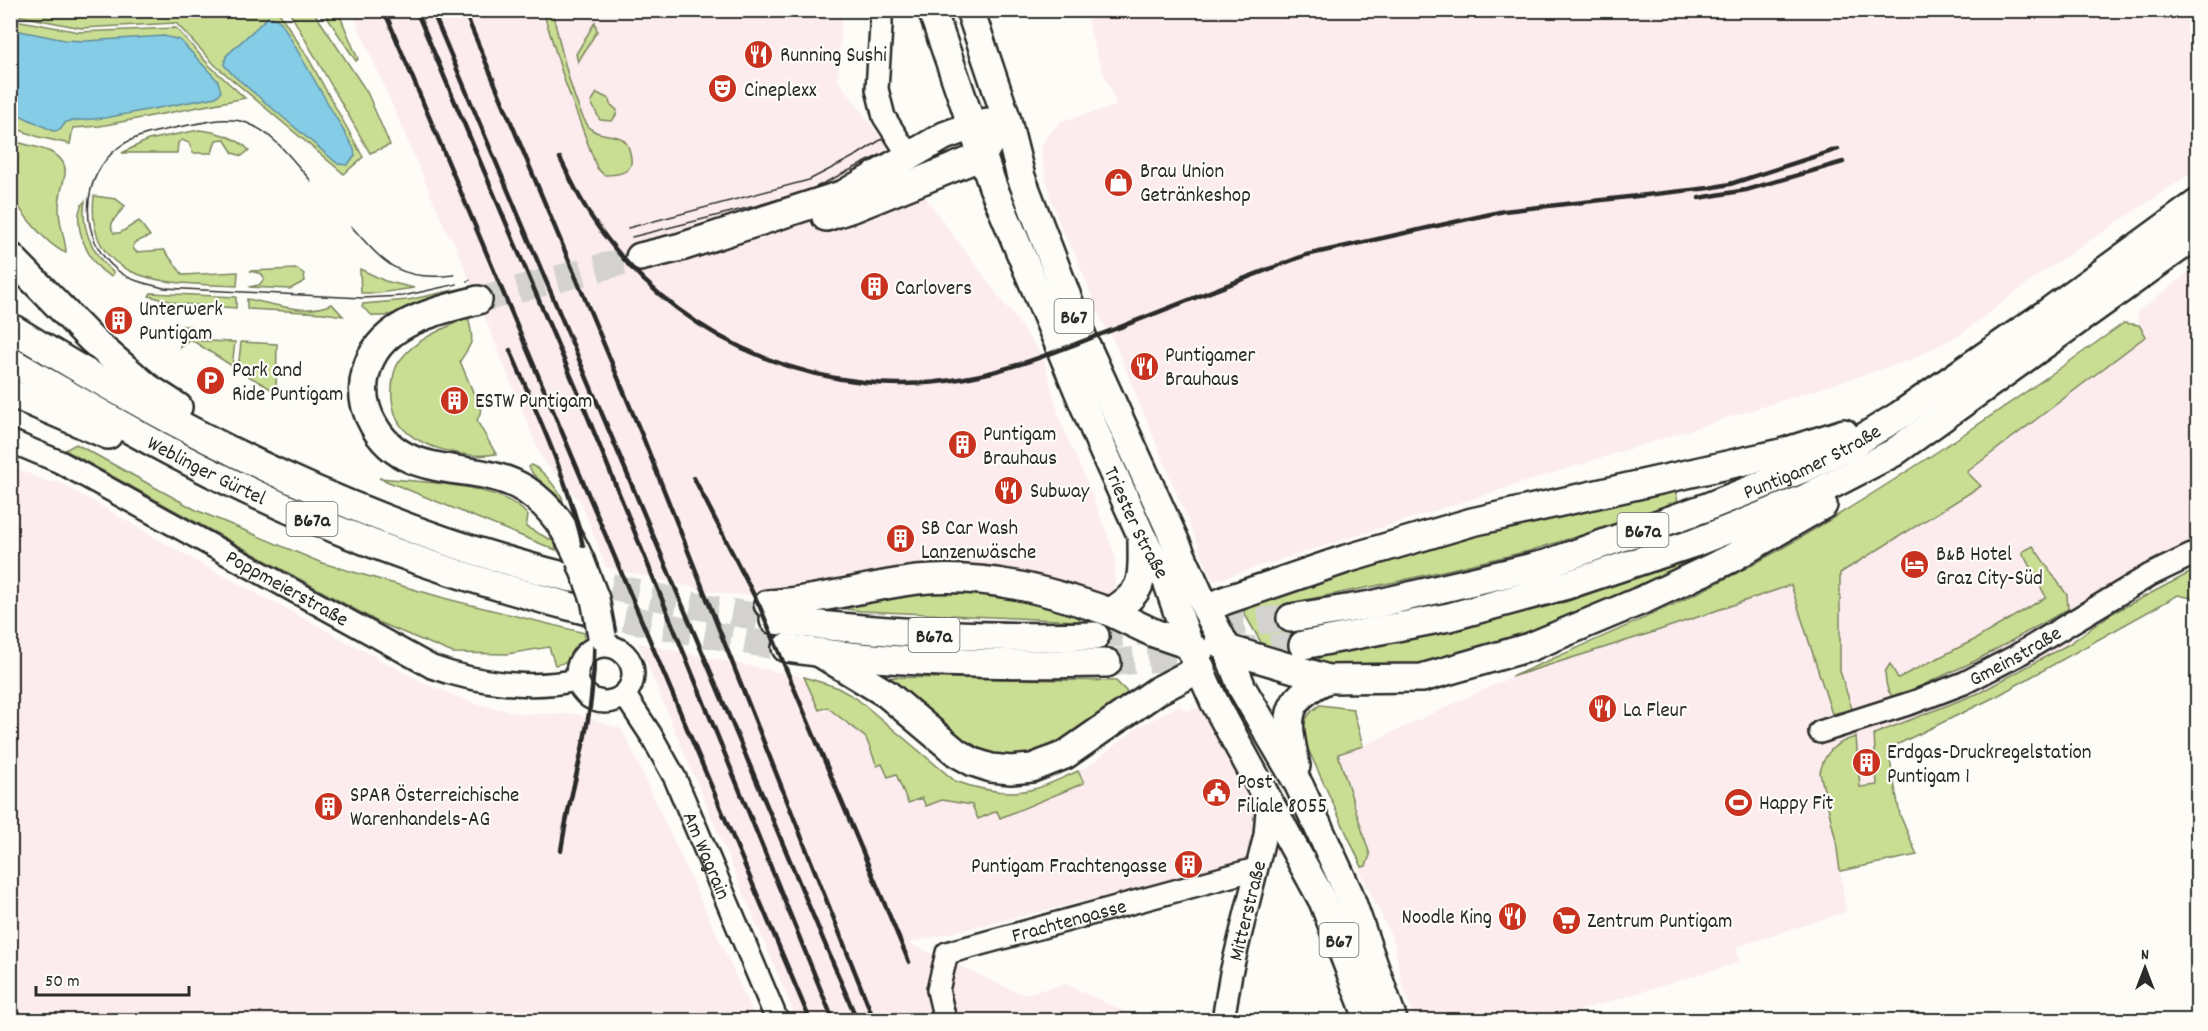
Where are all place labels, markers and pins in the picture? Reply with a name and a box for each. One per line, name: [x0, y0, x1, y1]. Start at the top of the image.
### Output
restaurant icon: Running Sushi: [743, 38, 775, 70]
place label: Running Sushi: [780, 42, 887, 72]
theatre icon: Cineplexx: [707, 73, 739, 105]
place label: Cineplexx: [744, 77, 817, 107]
place label: Brau Union Getränkeshop: [1140, 158, 1251, 212]
shop icon: Brau Union Getränkeshop: [1103, 166, 1135, 198]
building icon: Carlovers: [858, 271, 890, 303]
place label: Carlovers: [895, 275, 972, 305]
place label: Unterwerk Puntigam: [139, 296, 223, 350]
building icon: Unterwerk Puntigam: [102, 304, 134, 336]
place label: Puntigamer Brauhaus: [1165, 342, 1256, 396]
restaurant icon: Puntigamer Brauhaus: [1128, 350, 1160, 382]
place label: Park and Ride Puntigam: [232, 357, 343, 411]
parking icon: Park and Ride Puntigam: [195, 365, 227, 397]
building icon: ESTW Puntigam: [438, 384, 470, 416]
place label: ESTW Puntigam: [475, 388, 592, 418]
place label: Puntigam Brauhaus: [983, 421, 1057, 475]
building icon: Puntigam Brauhaus: [946, 429, 978, 461]
restaurant icon: Subway: [993, 474, 1025, 506]
place label: Subway: [1030, 478, 1090, 508]
place label: SB Car Wash Lanzenwäsche: [921, 515, 1036, 569]
building icon: SB Car Wash Lanzenwäsche: [884, 523, 916, 555]
place label: B&B Hotel Graz City-Süd: [1936, 541, 2043, 595]
hotel icon: B&B Hotel Graz City-Süd: [1899, 549, 1931, 581]
restaurant icon: La Fleur: [1586, 693, 1618, 725]
place label: La Fleur: [1623, 697, 1687, 727]
place label: Erdgas-Druckregelstation Puntigam 1: [1887, 739, 2092, 793]
building icon: Erdgas-Druckregelstation Puntigam 1: [1850, 747, 1882, 779]
place label: Post Filiale 8055: [1237, 769, 1327, 823]
public building icon: Post Filiale 8055: [1200, 777, 1232, 809]
place label: SPAR Österreichische Warenhandels-AG: [350, 782, 519, 836]
sports icon: Happy Fit: [1722, 786, 1754, 818]
building icon: SPAR Österreichische Warenhandels-AG: [313, 790, 345, 822]
place label: Happy Fit: [1759, 790, 1833, 820]
building icon: Puntigam Frachtengasse: [1172, 849, 1204, 881]
place label: Puntigam Frachtengasse: [971, 853, 1167, 883]
restaurant icon: Noodle King: [1497, 900, 1529, 932]
place label: Noodle King: [1402, 904, 1492, 934]
supermarket icon: Zentrum Puntigam: [1550, 904, 1582, 936]
place label: Zentrum Puntigam: [1587, 908, 1732, 938]

